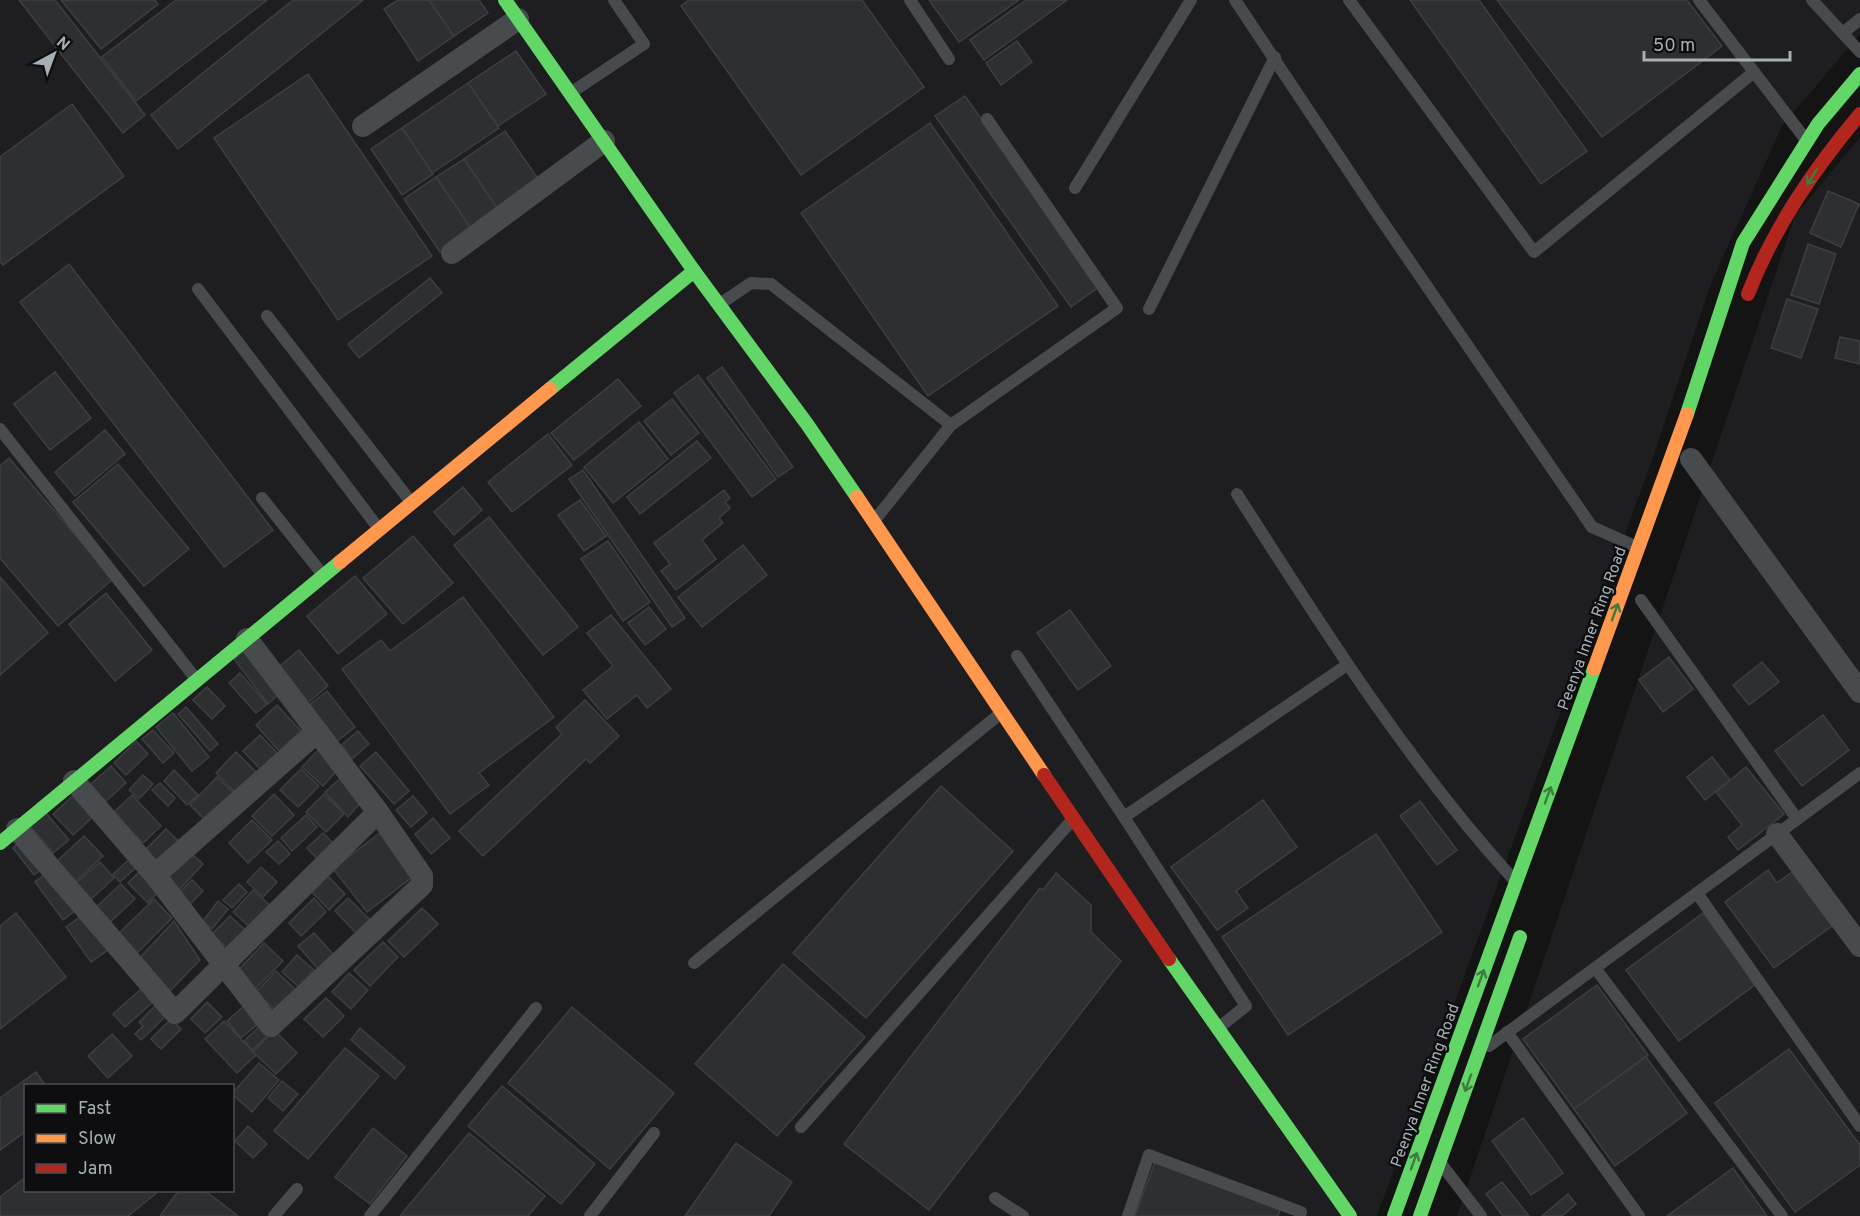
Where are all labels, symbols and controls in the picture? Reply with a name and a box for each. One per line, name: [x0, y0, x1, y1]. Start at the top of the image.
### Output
north arrow: [24, 24, 84, 84]
scale bar: [1644, 24, 1790, 62]
text: N: [52, 33, 73, 56]
text: 50 m: [1653, 35, 1695, 58]
one-way arrow: [1806, 168, 1818, 185]
street label: Peenya Inner Ring Road: [1554, 544, 1632, 713]
one-way arrow: [1610, 603, 1621, 622]
one-way arrow: [1543, 786, 1554, 805]
one-way arrow: [1476, 969, 1487, 988]
street label: Peenya Inner Ring Road: [1387, 1001, 1465, 1170]
one-way arrow: [1461, 1074, 1472, 1092]
legend: [24, 1084, 234, 1192]
text: Fast: [78, 1098, 111, 1121]
text: Slow: [78, 1128, 116, 1151]
one-way arrow: [1409, 1152, 1420, 1171]
text: Jam: [78, 1158, 113, 1181]

